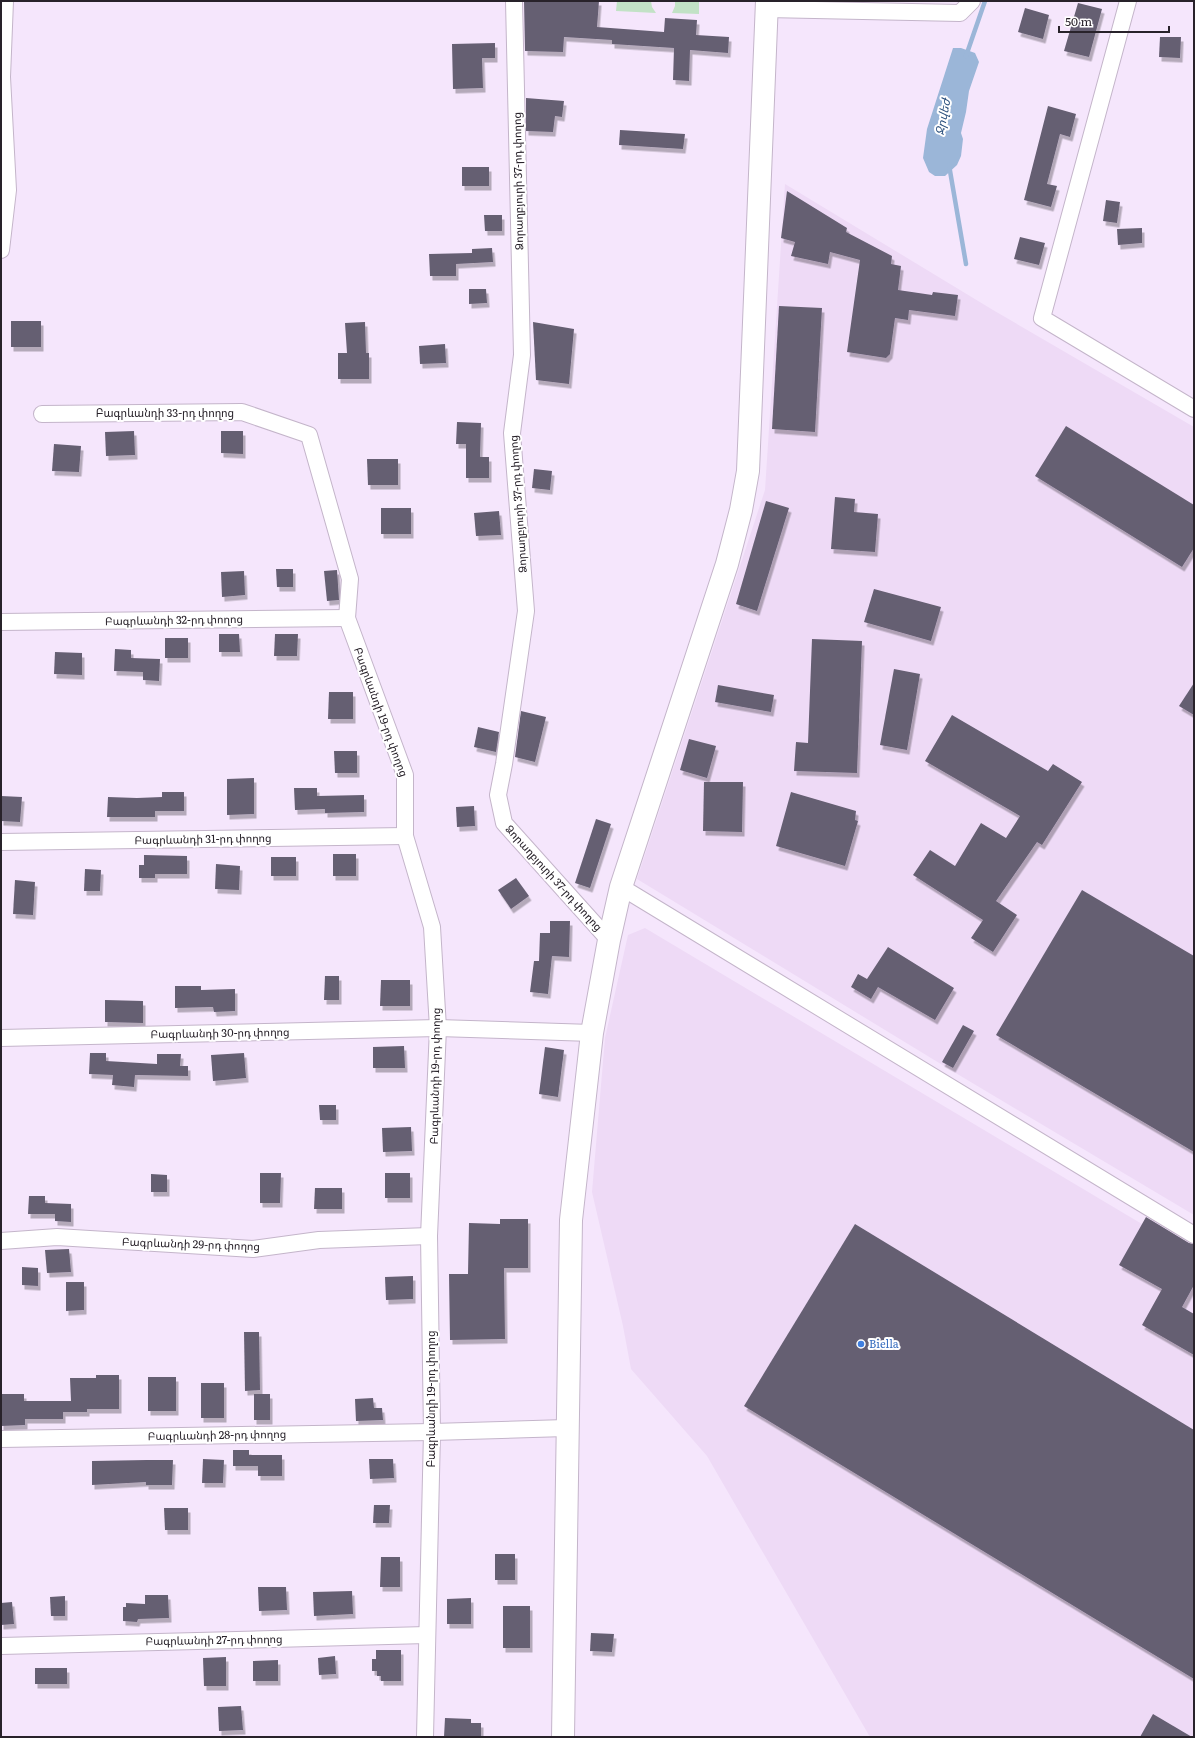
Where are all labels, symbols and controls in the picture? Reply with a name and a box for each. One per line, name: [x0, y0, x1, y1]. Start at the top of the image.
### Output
scale bar: [1059, 8, 1169, 34]
text: 50 m: [1065, 12, 1092, 30]
water label: Ջրվեժ: [930, 96, 955, 136]
street label: Ձորաղբյուրի 37-րդ փողոց: [508, 112, 526, 250]
street label: Բագրևանդի 33-րդ փողոց: [96, 404, 234, 420]
street label: Ձորաղբյուրի 37-րդ փողոց: [504, 435, 530, 573]
street label: Բագրևանդի 32-րդ փողոց: [105, 610, 243, 628]
street label: Բագրևանդի 19-րդ փողոց: [351, 645, 413, 779]
street label: Ձորաղբյուրի 37-րդ փողոց: [503, 821, 607, 934]
street label: Բագրևանդի 31-րդ փողոց: [134, 829, 272, 847]
street label: Բագրևանդի 19-րդ փողոց: [425, 1007, 443, 1145]
street label: Բագրևանդի 30-րդ փողոց: [150, 1023, 290, 1041]
street label: Բագրևանդի 29-րդ փողոց: [122, 1233, 260, 1253]
street label: Բագրևանդի 19-րդ փողոց: [422, 1330, 438, 1468]
place label: Biella: [869, 1335, 899, 1351]
marker: Biella: [856, 1339, 866, 1349]
street label: Բագրևանդի 28-րդ փողոց: [148, 1425, 286, 1443]
street label: Բագրևանդի 27-րդ փողոց: [145, 1630, 283, 1648]

